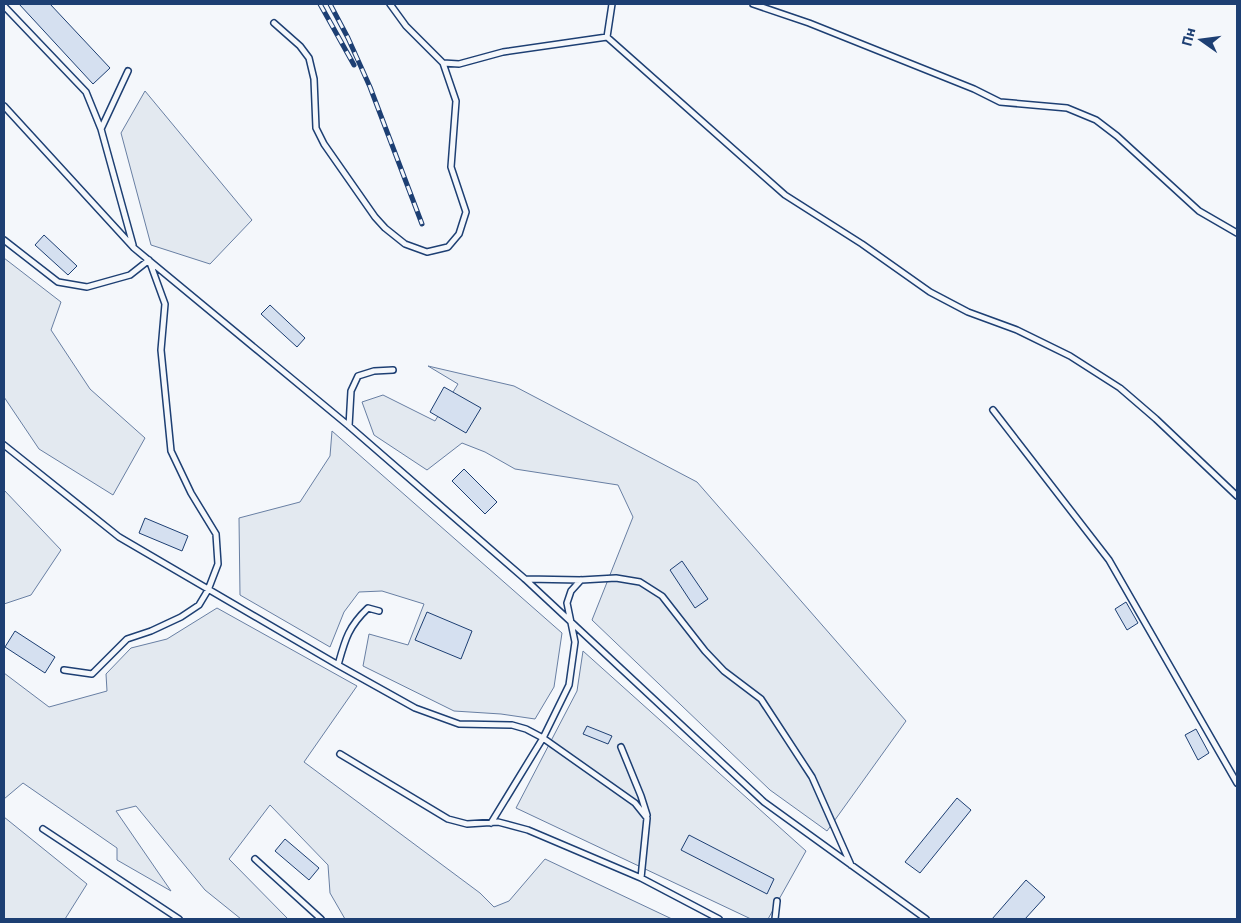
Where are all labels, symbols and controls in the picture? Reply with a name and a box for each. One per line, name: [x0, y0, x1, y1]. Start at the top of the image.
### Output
north arrow: [1176, 15, 1226, 65]
text: Пн: [1177, 26, 1199, 48]

